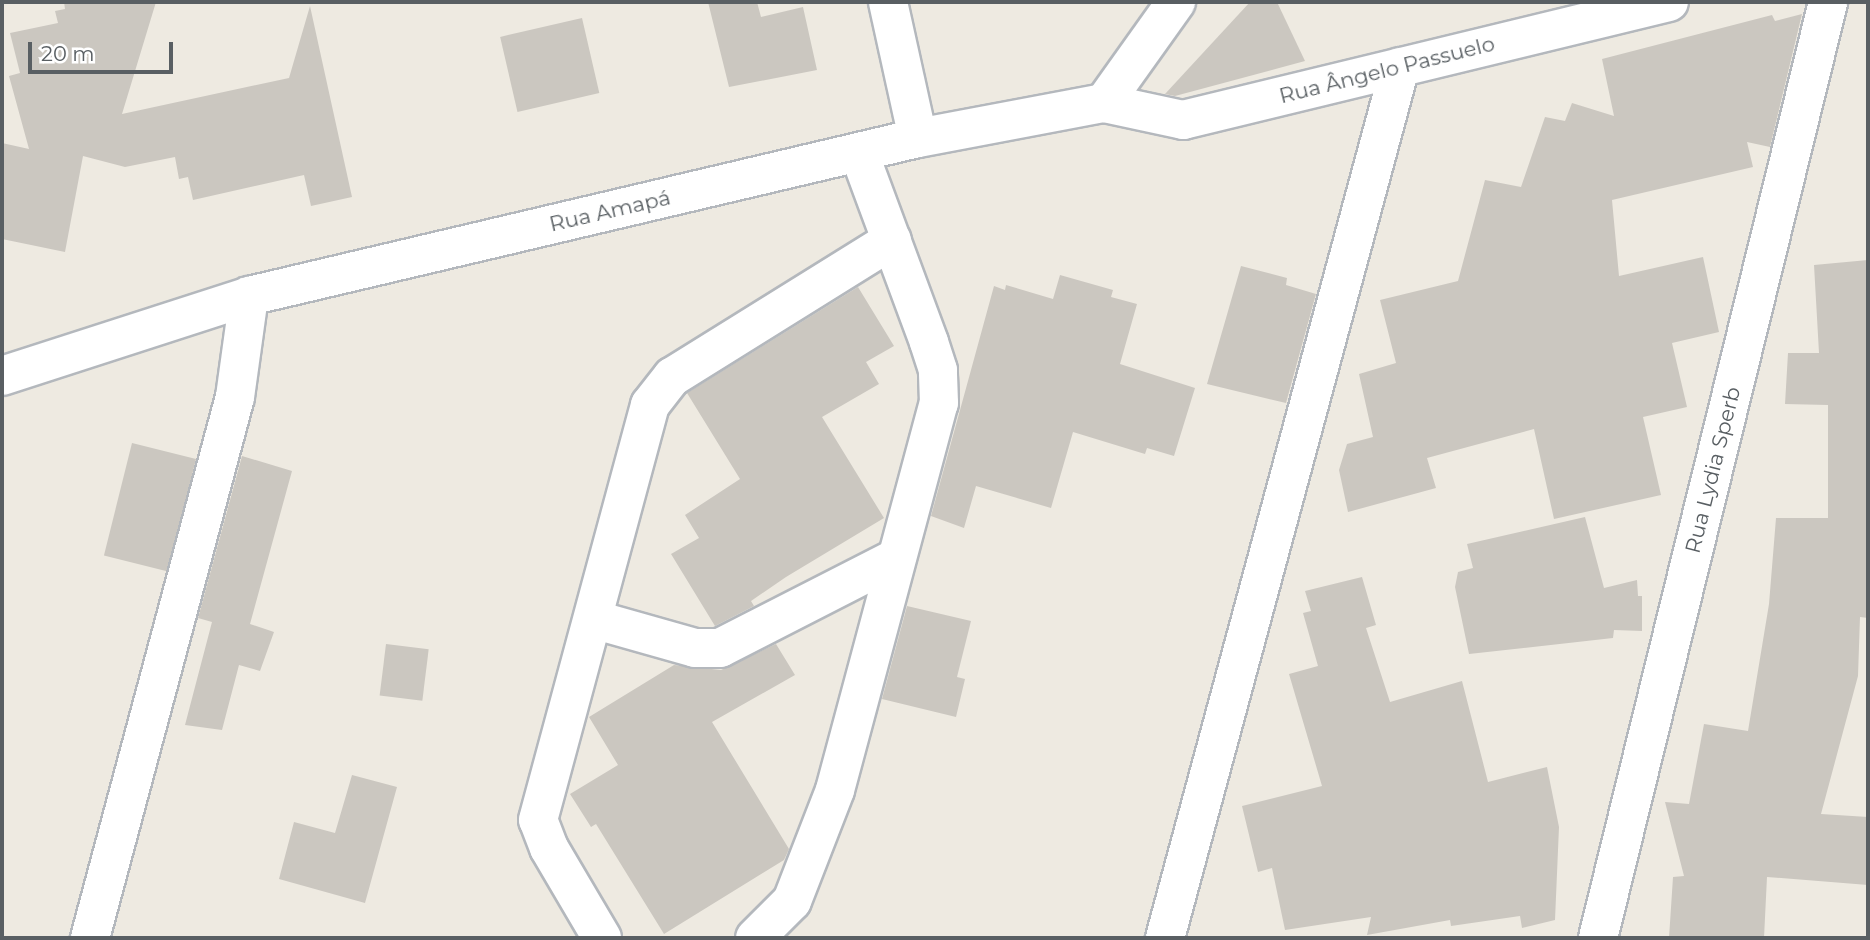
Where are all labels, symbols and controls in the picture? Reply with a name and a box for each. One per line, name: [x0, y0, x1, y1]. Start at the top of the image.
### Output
scale bar: [32, 28, 177, 72]
street label: Rua Ângelo Passuelo: [1277, 31, 1497, 109]
text: 20 m: [41, 41, 95, 66]
street label: Rua Amapá: [547, 185, 673, 237]
street label: Rua Lydia Sperb: [1680, 384, 1746, 556]

